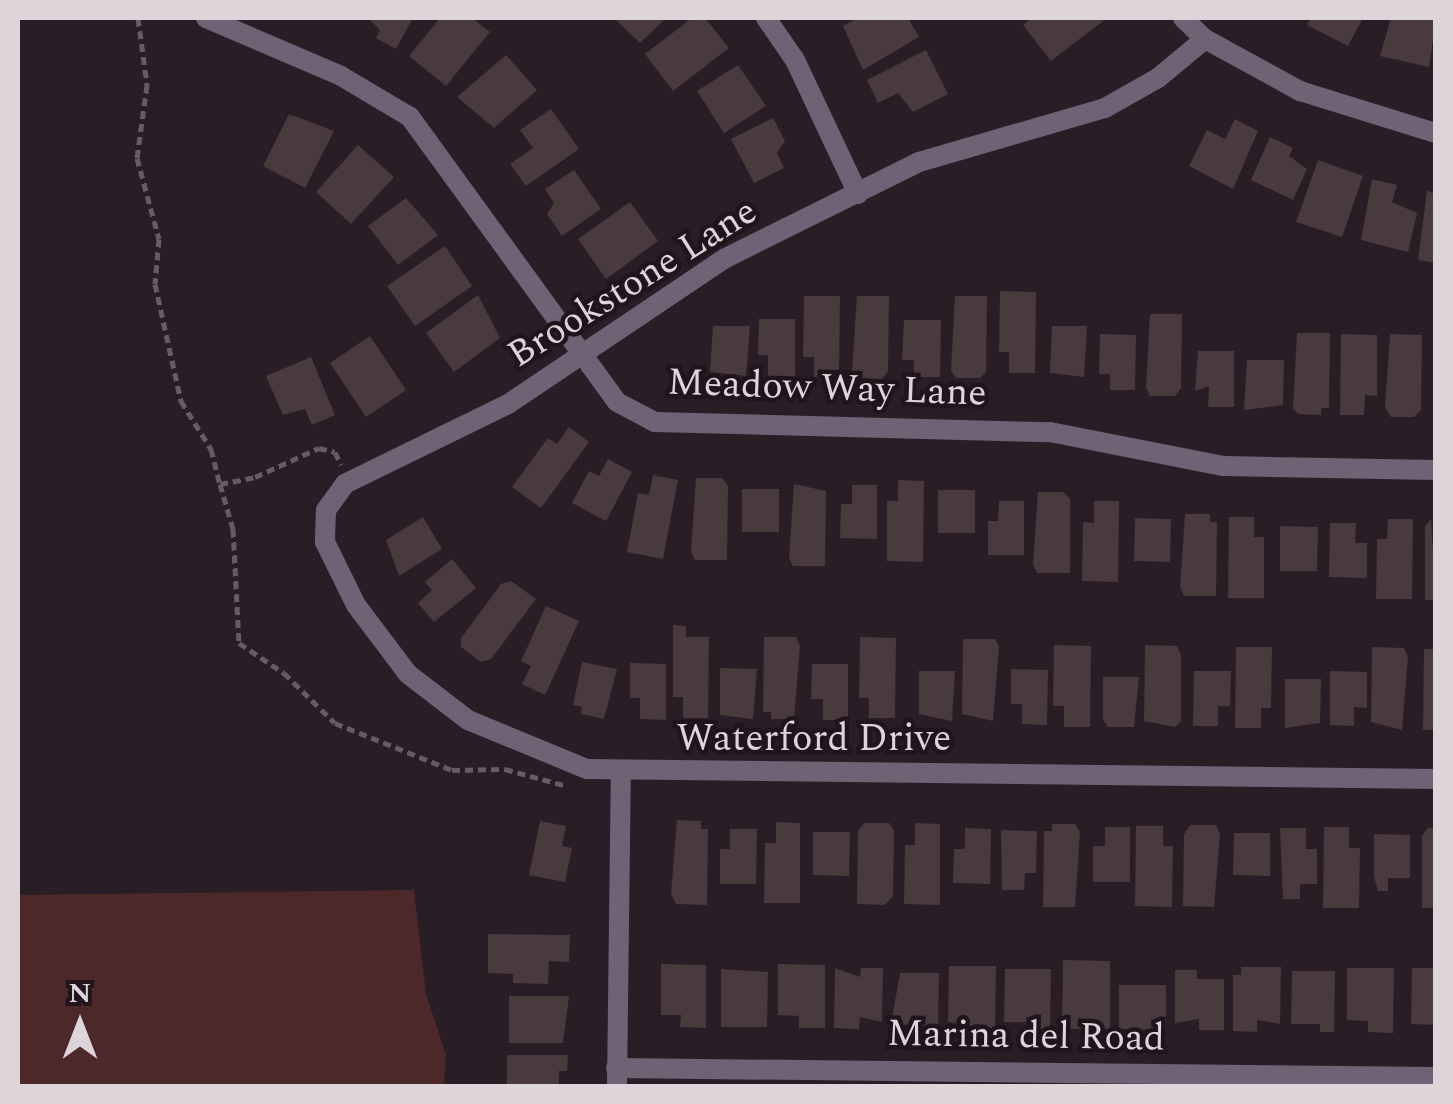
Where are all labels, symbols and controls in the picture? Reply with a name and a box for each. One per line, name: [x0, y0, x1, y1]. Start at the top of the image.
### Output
street label: Brookstone Lane: [500, 189, 766, 379]
street label: Meadow Way Lane: [667, 361, 987, 417]
street label: Waterford Drive: [677, 717, 951, 763]
text: N: [69, 972, 91, 1015]
north arrow: [30, 974, 130, 1074]
street label: Marina del Road: [887, 1012, 1165, 1062]

